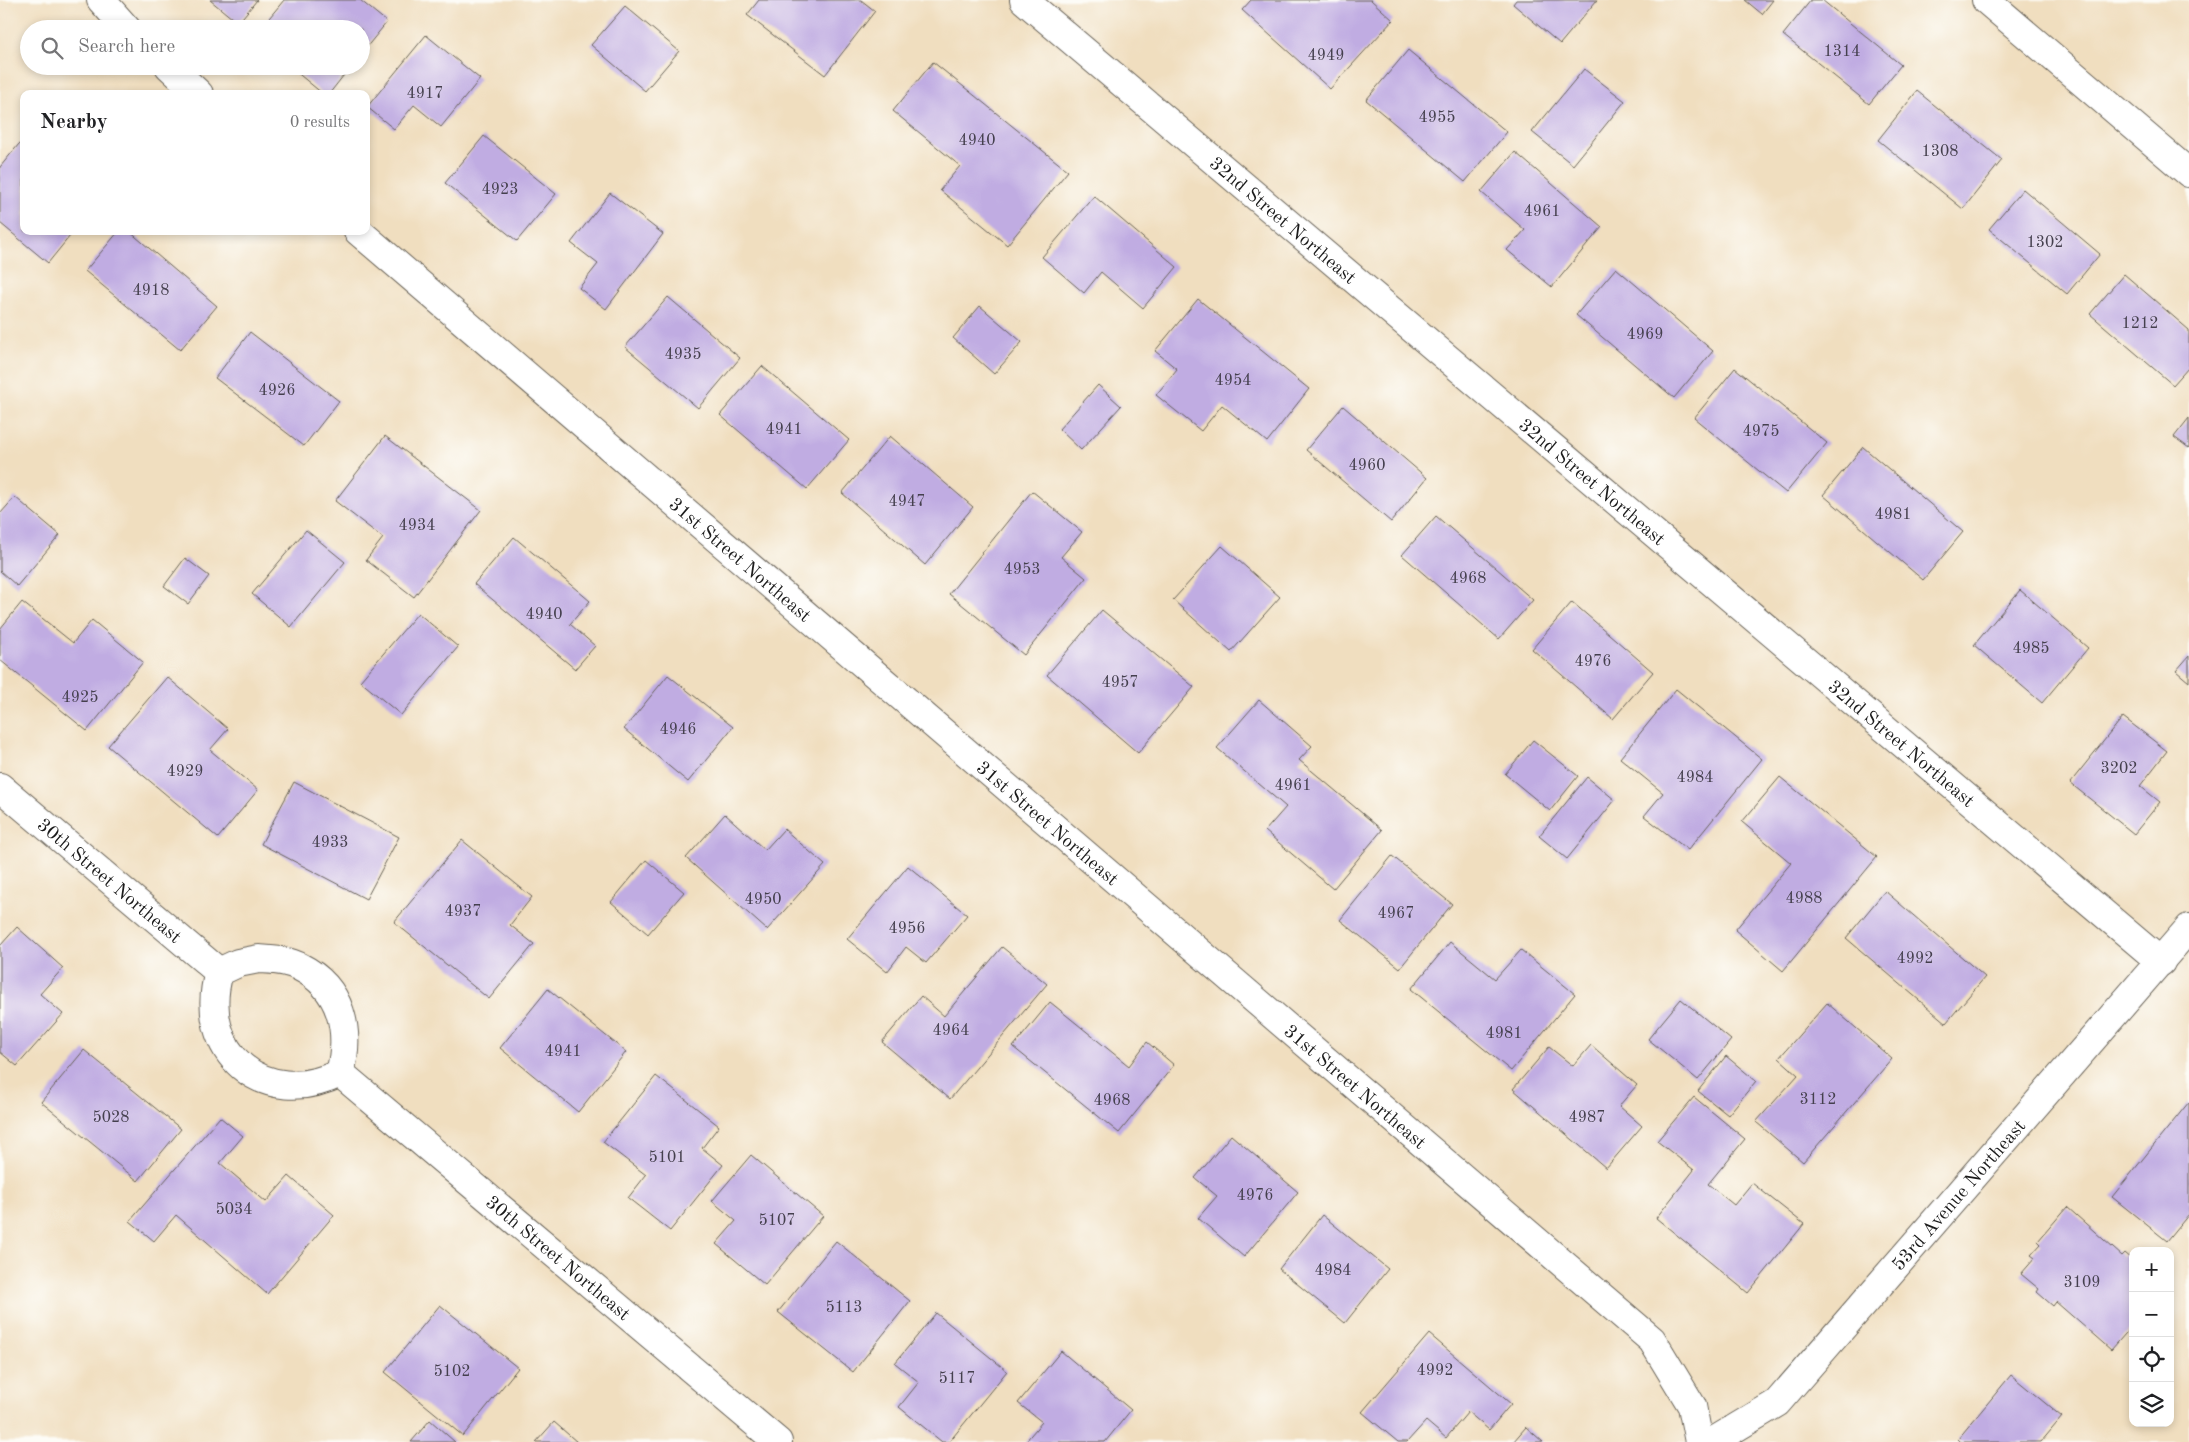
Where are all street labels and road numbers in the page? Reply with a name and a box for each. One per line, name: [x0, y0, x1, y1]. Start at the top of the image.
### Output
street label: 32nd Street Northeast: [1205, 154, 1359, 289]
street label: 32nd Street Northeast: [1514, 416, 1668, 550]
street label: 31st Street Northeast: [665, 495, 814, 627]
street label: 32nd Street Northeast: [1823, 678, 1977, 812]
street label: 31st Street Northeast: [972, 759, 1121, 890]
street label: 30th Street Northeast: [33, 816, 184, 948]
street label: 31st Street Northeast: [1280, 1022, 1429, 1154]
street label: 53rd Avenue Northeast: [1890, 1117, 2030, 1275]
street label: 30th Street Northeast: [481, 1193, 633, 1325]

